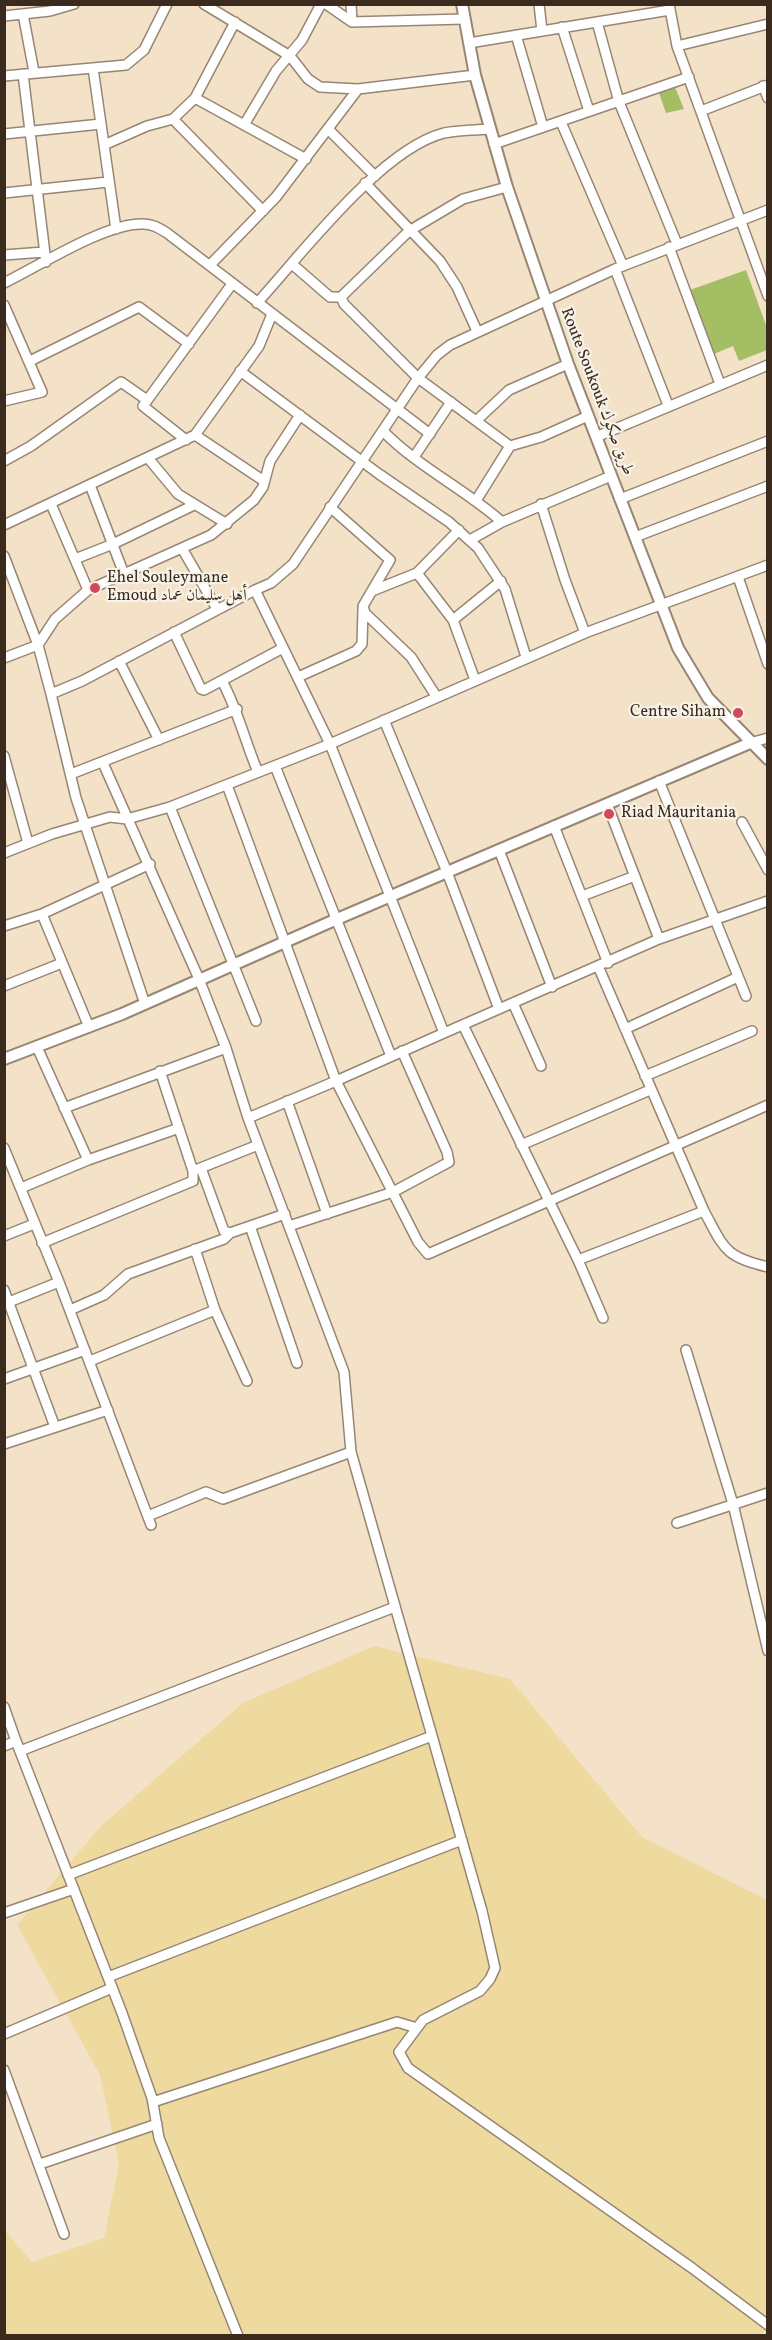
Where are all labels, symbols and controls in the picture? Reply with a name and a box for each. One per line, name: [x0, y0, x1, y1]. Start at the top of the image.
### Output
street label: Route Soukouk طريق صكوك: [555, 306, 637, 478]
place label: Ehel Souleymane Emoud أهل سليمان عماد: [107, 569, 247, 607]
marker: Ehel Souleymane Emoud أهل سليمان عماد: [88, 581, 102, 595]
place label: Centre Siham: [630, 703, 726, 723]
marker: Centre Siham: [731, 706, 745, 720]
place label: Riad Mauritania: [621, 804, 736, 824]
marker: Riad Mauritania: [602, 807, 616, 821]

